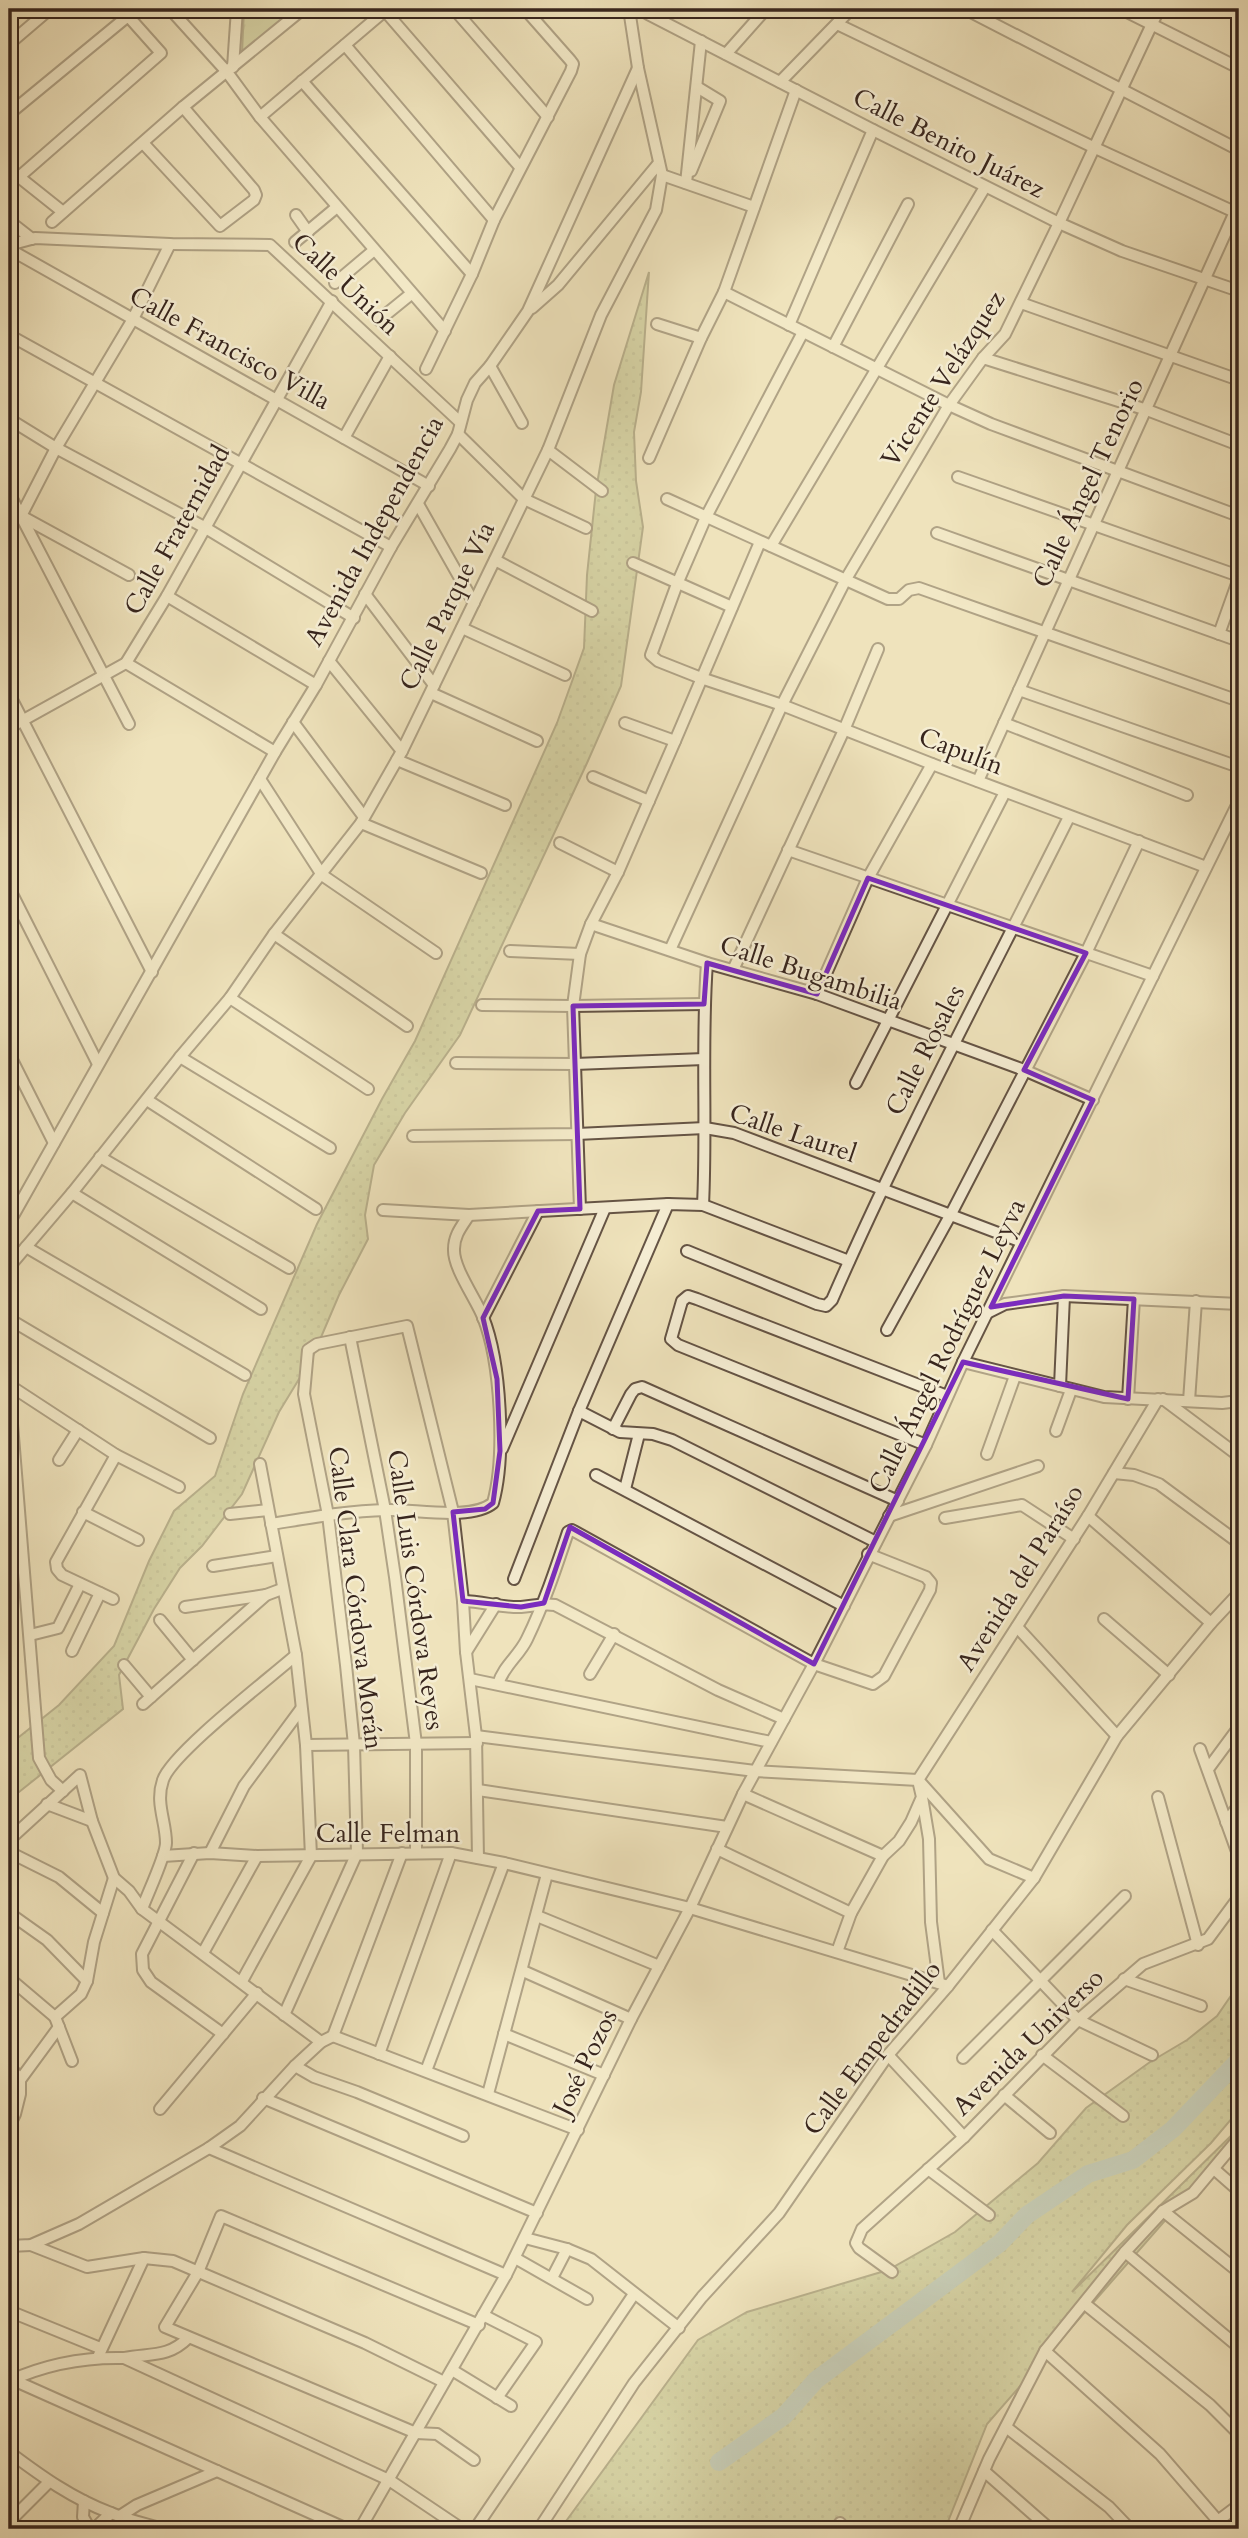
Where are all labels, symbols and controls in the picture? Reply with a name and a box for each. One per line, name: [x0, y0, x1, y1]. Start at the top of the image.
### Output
street label: Calle Benito Juárez: [847, 79, 1051, 207]
street label: Calle Unión: [285, 225, 408, 343]
street label: Calle Francisco Villa: [123, 278, 337, 418]
street label: Vicente Velázquez: [873, 284, 1013, 474]
street label: Calle Ángel Tenorio: [1024, 373, 1152, 593]
street label: Avenida Independencia: [296, 410, 452, 652]
street label: Calle Fraternidad: [116, 439, 238, 621]
street label: Calle Parque Vía: [391, 516, 503, 696]
street label: Capulín: [914, 719, 1009, 783]
street label: Calle Bugambilia: [716, 927, 906, 1019]
street label: Calle Rosales: [877, 979, 973, 1121]
street label: Calle Laurel: [725, 1095, 862, 1171]
street label: Calle Ángel Rodríguez Leyva: [860, 1193, 1034, 1499]
street label: Calle Clara Córdova Morán: [320, 1444, 392, 1752]
street label: Calle Luis Córdova Reyes: [379, 1448, 453, 1732]
street label: Avenida del Paraíso: [948, 1478, 1092, 1678]
street label: Calle Felman: [316, 1816, 460, 1851]
street label: Calle Empedradillo: [795, 1954, 949, 2142]
street label: Avenida Universo: [945, 1961, 1111, 2123]
street label: José Pozos: [542, 2003, 626, 2125]

